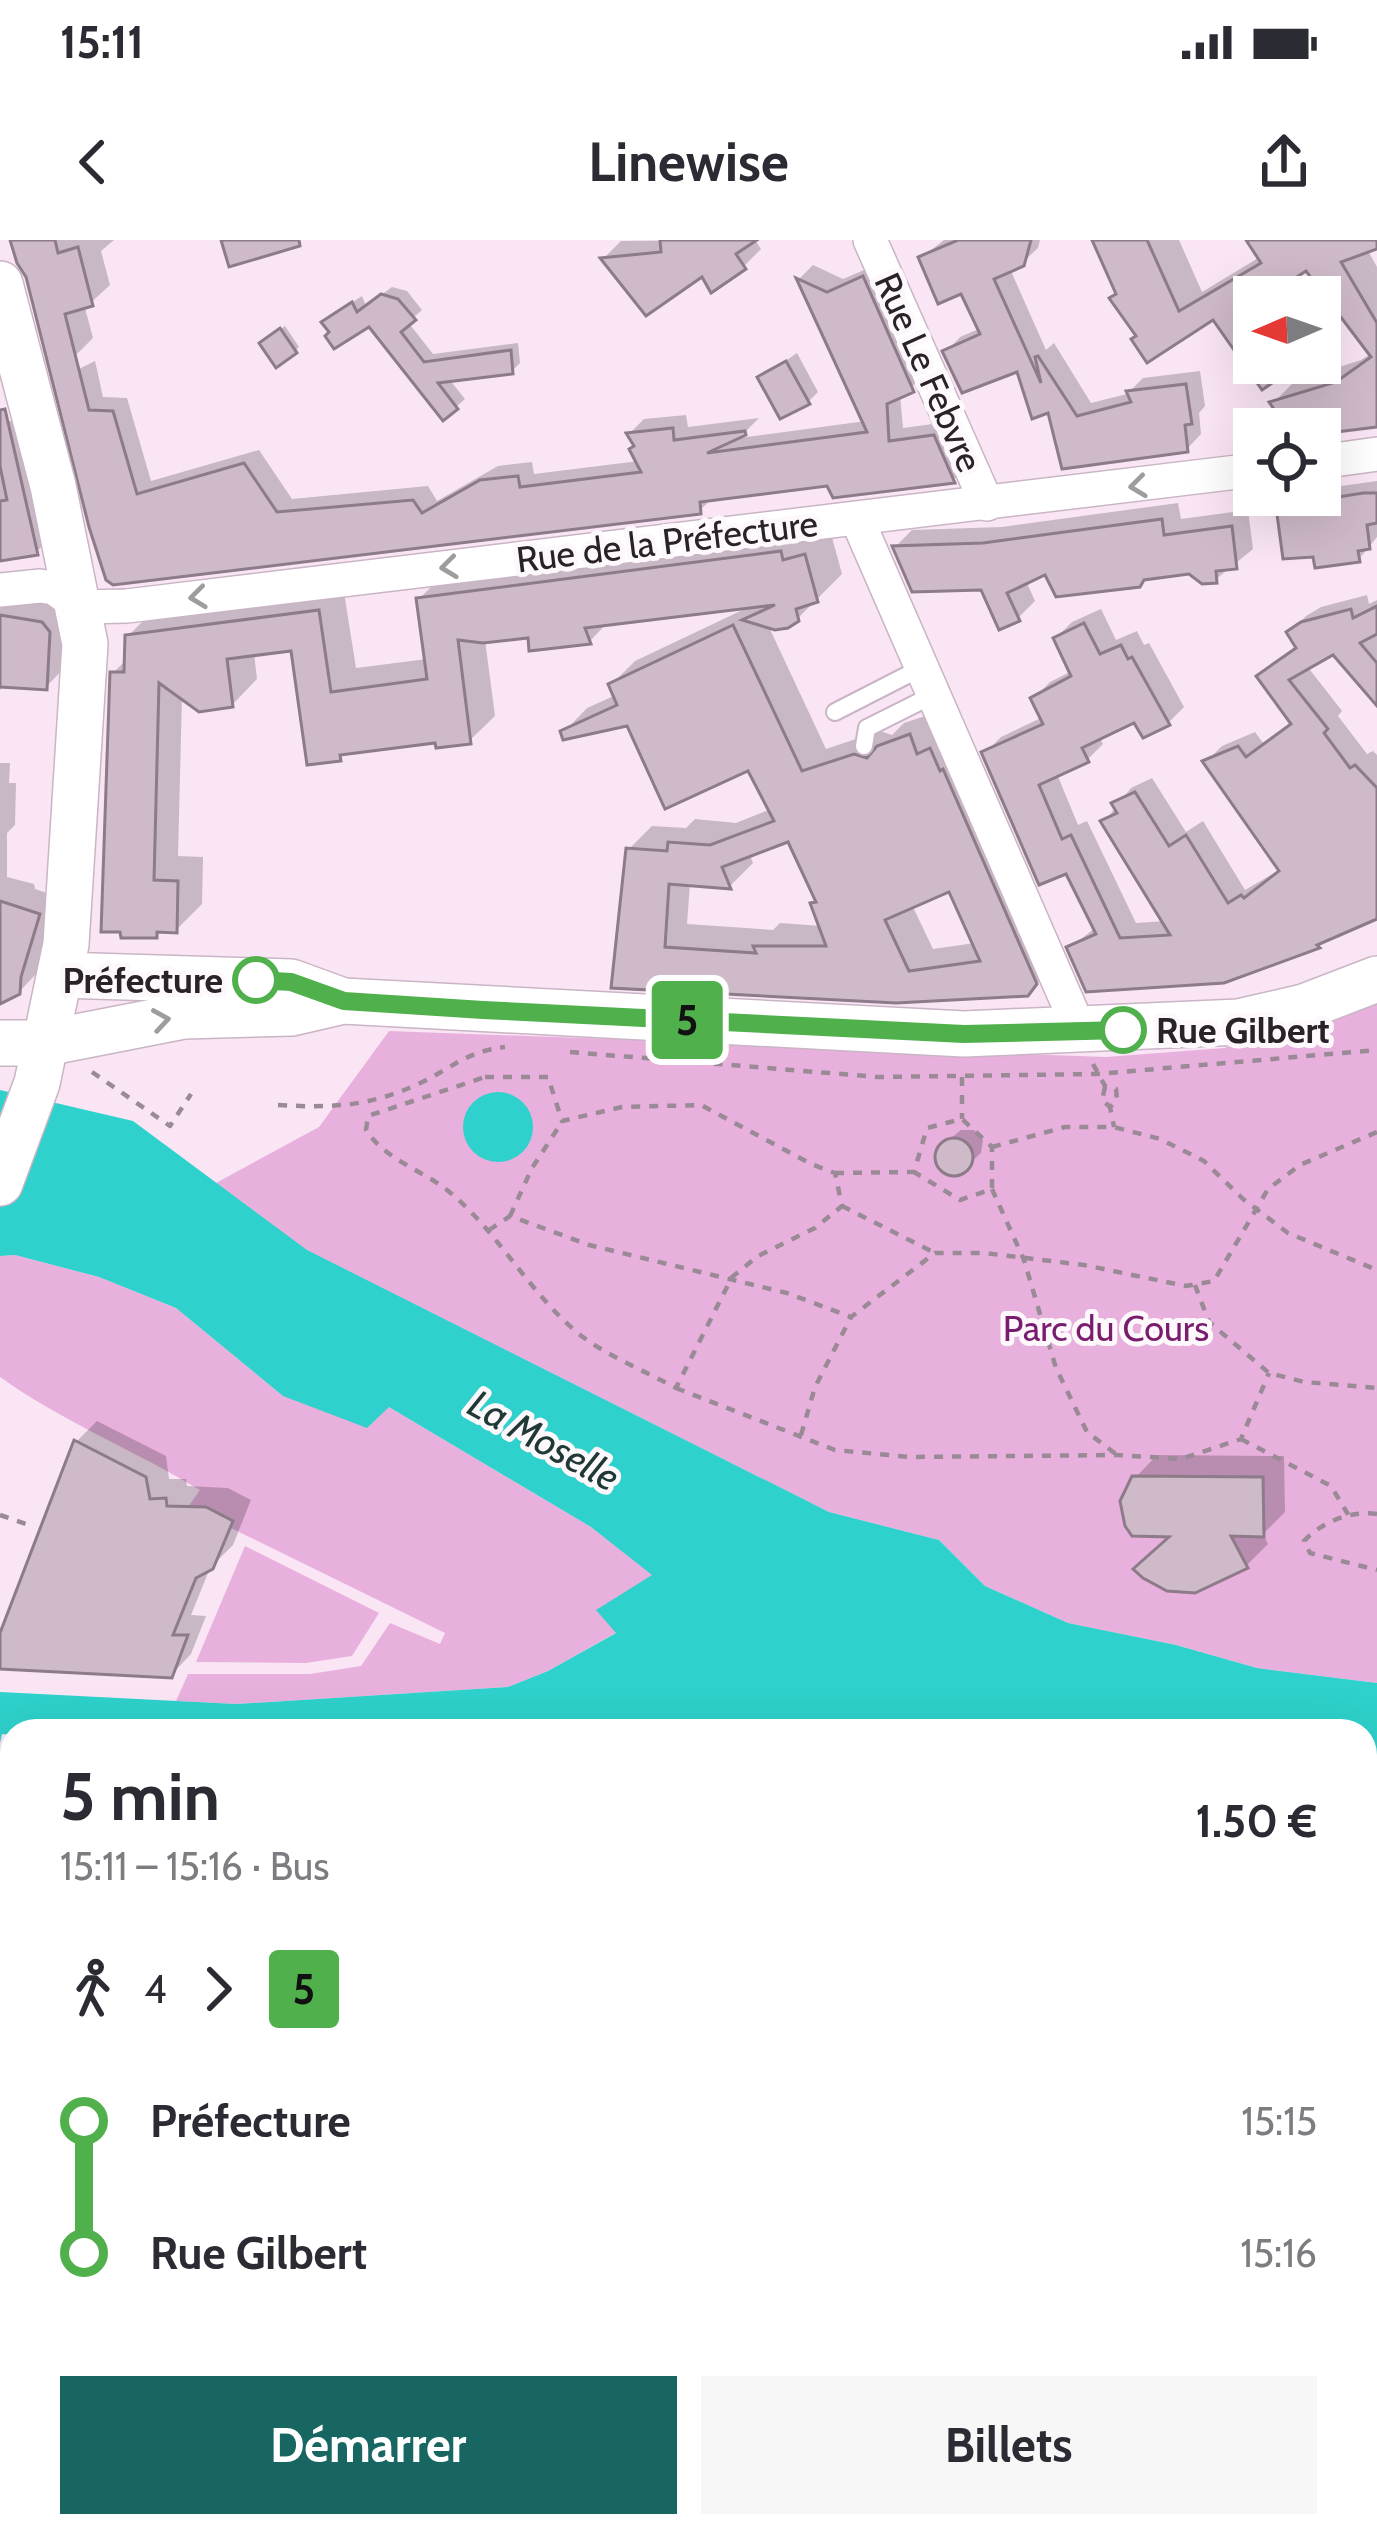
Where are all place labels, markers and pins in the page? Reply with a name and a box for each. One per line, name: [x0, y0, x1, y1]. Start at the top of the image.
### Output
place label: Préfecture: [62, 958, 223, 1002]
marker: Préfecture: [234, 958, 278, 1002]
marker: Rue Gilbert: [1101, 1008, 1145, 1052]
place label: Rue Gilbert: [1156, 1008, 1330, 1052]

